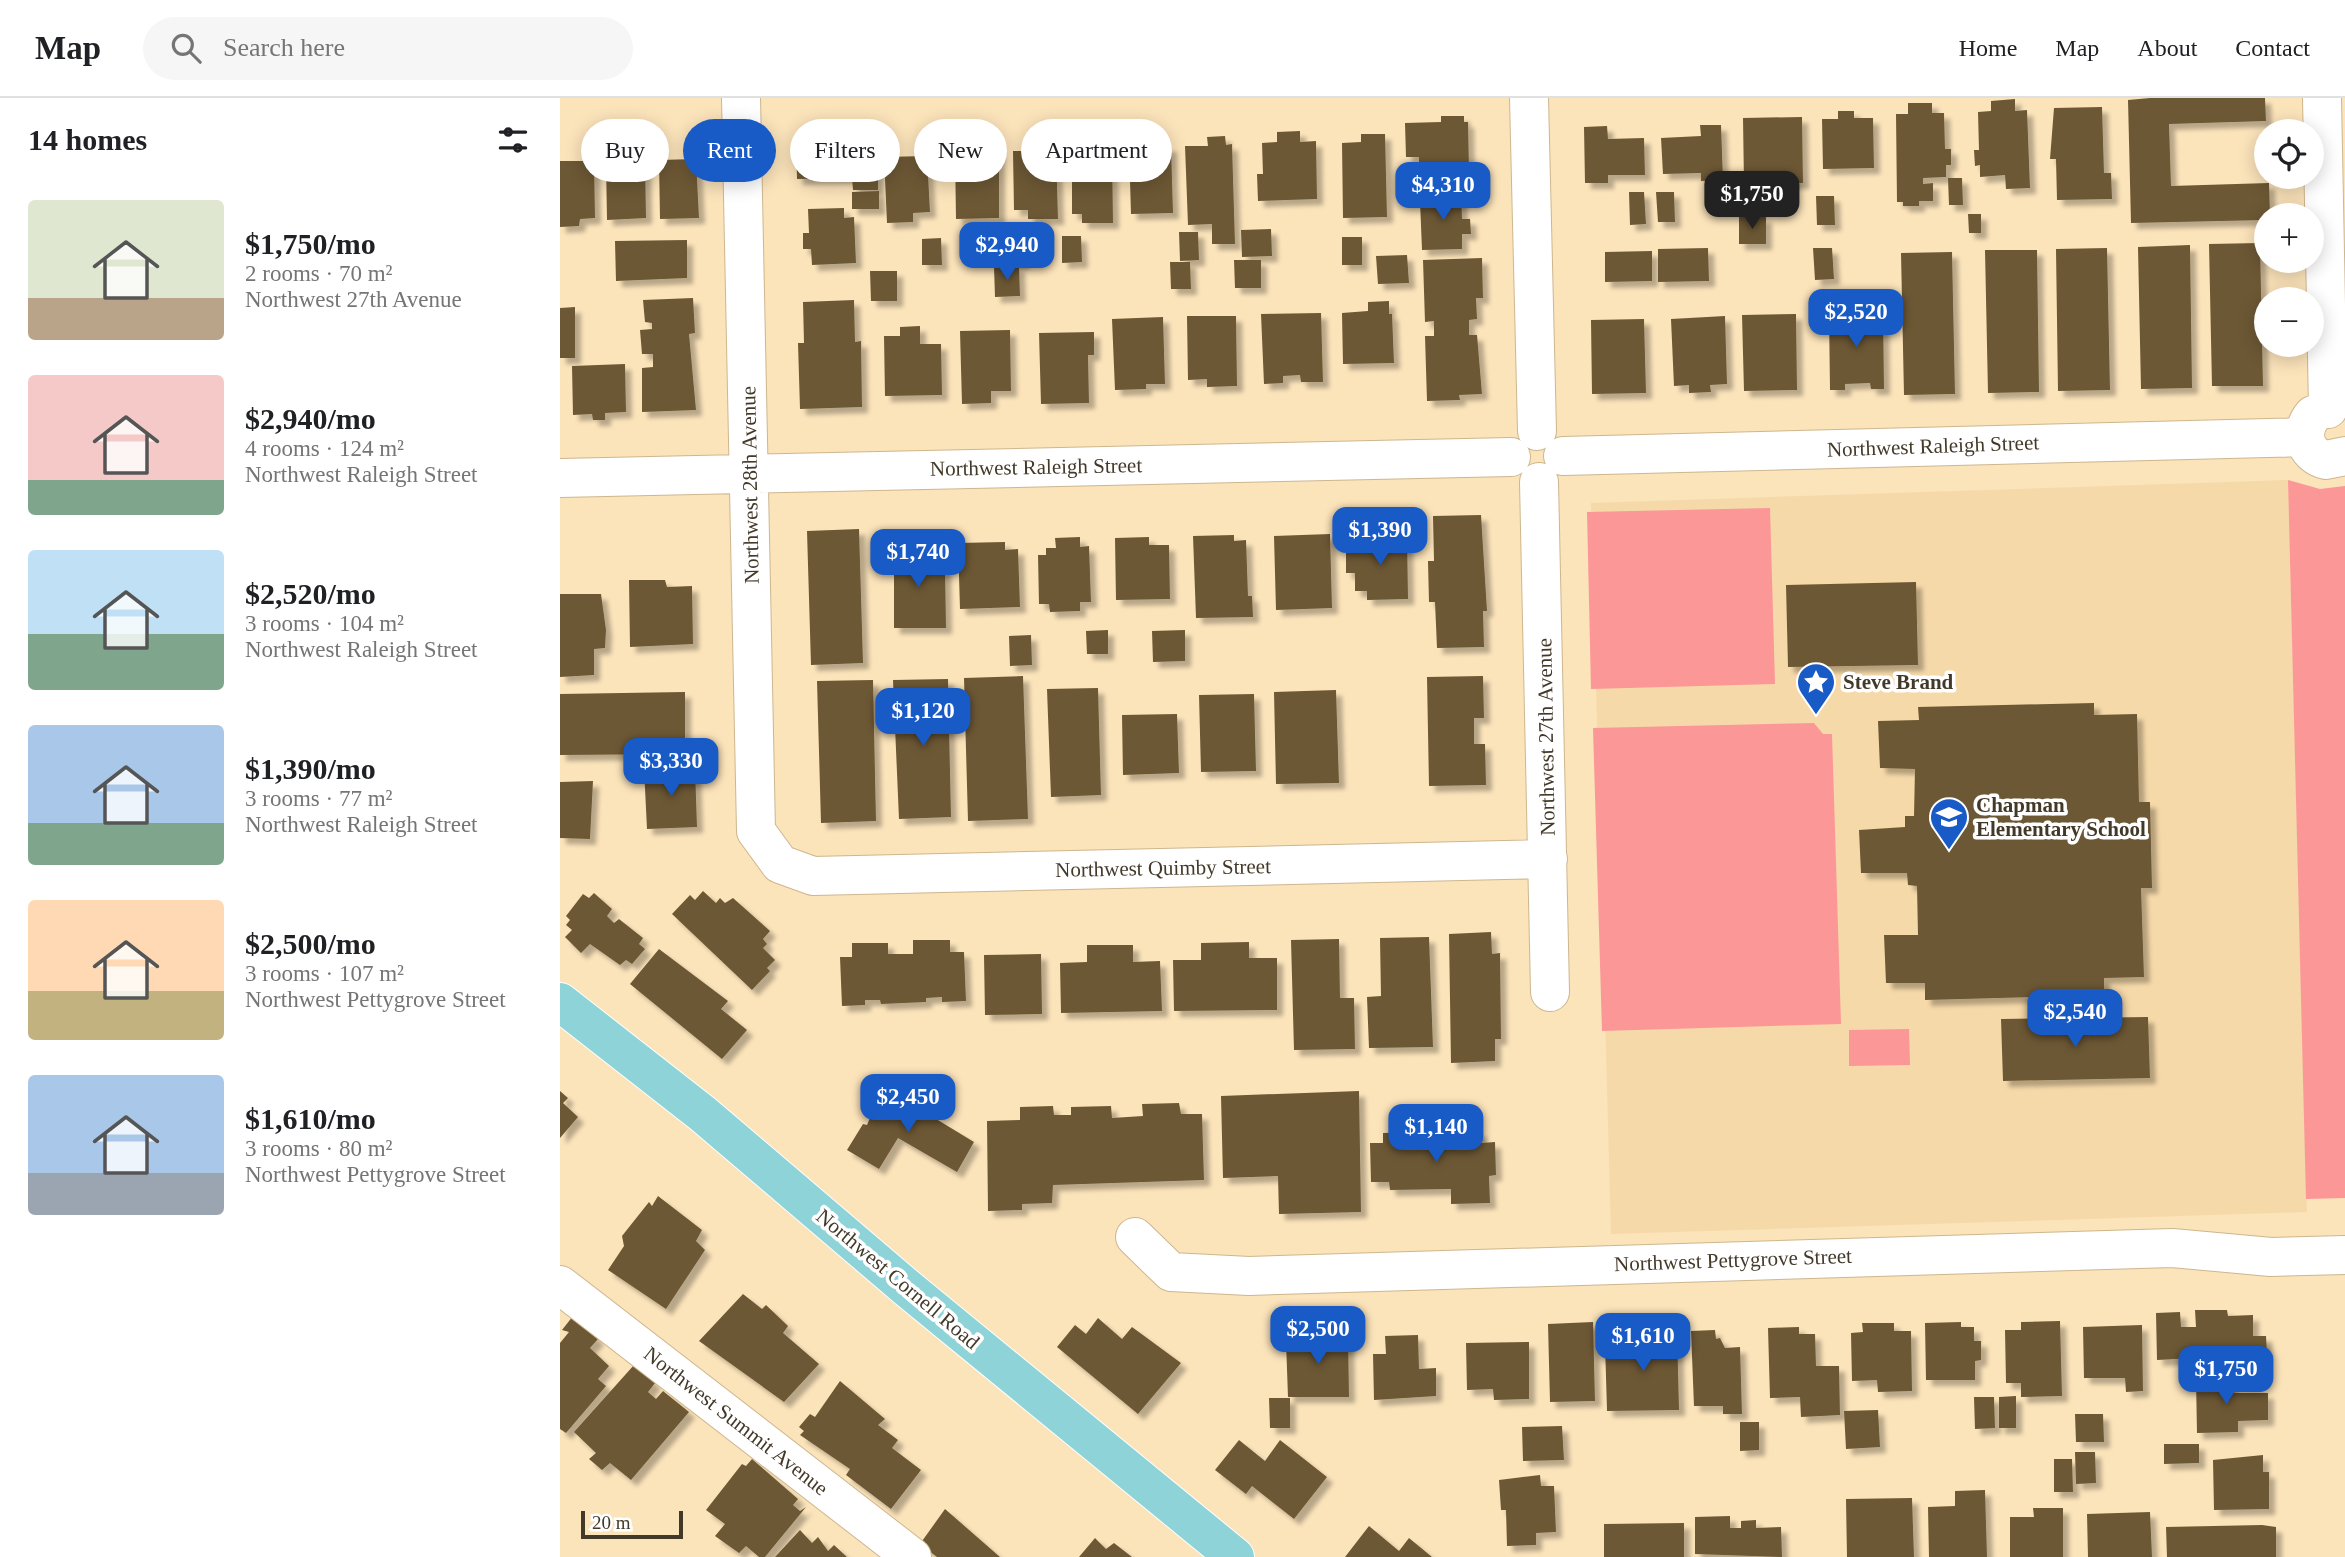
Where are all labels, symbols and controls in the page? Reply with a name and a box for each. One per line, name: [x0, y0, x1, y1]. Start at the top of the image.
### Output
search box: [143, 17, 633, 80]
icon: search: [167, 29, 205, 67]
text: Map: [35, 30, 101, 66]
text: Search here: [223, 33, 345, 62]
text: Home: [1959, 35, 2017, 61]
text: Map: [2055, 35, 2099, 61]
text: About: [2137, 35, 2197, 61]
text: Contact: [2235, 35, 2310, 61]
chip: Buy: [581, 119, 669, 182]
chip: Rent: [683, 119, 776, 182]
chip: Filters: [790, 119, 900, 182]
chip: New: [914, 119, 1007, 182]
chip: Apartment: [1021, 119, 1172, 182]
map controls: [2254, 119, 2324, 357]
button: locate: [2254, 119, 2324, 189]
icon: filters: [494, 121, 532, 159]
text: 14 homes: [28, 123, 147, 156]
pin: $4,310: [1386, 162, 1500, 222]
text: $4,310: [1411, 172, 1475, 197]
pin: $1,750: [1695, 172, 1809, 231]
text: $1,750: [1720, 181, 1784, 206]
button: +: [2254, 203, 2324, 273]
pin: $2,940: [950, 222, 1064, 282]
text: $1,750/mo: [245, 227, 376, 260]
icon: home: [84, 228, 168, 312]
text: $2,940: [975, 232, 1039, 257]
text: 2 rooms · 70 m²: [245, 261, 392, 286]
text: Northwest 27th Avenue: [245, 287, 462, 312]
button: −: [2254, 287, 2324, 357]
pin: $2,520: [1799, 289, 1913, 349]
text: $2,520: [1824, 299, 1888, 324]
street label: Northwest 28th Avenue: [736, 386, 764, 584]
text: $2,940/mo: [245, 402, 376, 435]
icon: home: [84, 403, 168, 487]
street label: Northwest Raleigh Street: [1826, 430, 2040, 462]
text: 4 rooms · 124 m²: [245, 436, 404, 461]
street label: Northwest Raleigh Street: [930, 453, 1142, 481]
text: Northwest Raleigh Street: [245, 462, 478, 487]
pin: $1,390: [1323, 508, 1437, 567]
text: $1,390: [1348, 517, 1412, 542]
pin: $1,740: [861, 530, 975, 589]
text: $1,740: [886, 539, 950, 564]
text: $2,520/mo: [245, 577, 376, 610]
icon: home: [84, 578, 168, 662]
text: 3 rooms · 104 m²: [245, 611, 404, 636]
text: Northwest Raleigh Street: [245, 637, 478, 662]
street label: Northwest 27th Avenue: [1532, 638, 1560, 836]
place icon: Steve Brand: [1795, 661, 1837, 716]
place label: Steve Brand: [1843, 670, 1954, 694]
pin: $1,120: [866, 688, 980, 748]
text: $1,120: [891, 698, 955, 723]
pin: $3,330: [614, 738, 728, 798]
text: $3,330: [639, 748, 703, 773]
text: $1,390/mo: [245, 752, 376, 785]
icon: home: [84, 753, 168, 837]
text: 3 rooms · 77 m²: [245, 786, 392, 811]
place label: Chapman Elementary School: [1976, 793, 2146, 841]
school or university icon: Chapman Elementary School: [1928, 796, 1970, 851]
text: Northwest Raleigh Street: [245, 812, 478, 837]
street label: Northwest Quimby Street: [1055, 854, 1271, 882]
text: $2,500/mo: [245, 927, 376, 960]
icon: home: [84, 928, 168, 1012]
text: 3 rooms · 107 m²: [245, 961, 404, 986]
text: Northwest Pettygrove Street: [245, 987, 506, 1012]
pin: $2,540: [2018, 990, 2132, 1049]
text: $2,540: [2043, 999, 2107, 1024]
pin: $2,450: [851, 1074, 965, 1134]
text: $2,450: [876, 1084, 940, 1109]
text: $1,610/mo: [245, 1102, 376, 1135]
icon: home: [84, 1103, 168, 1187]
pin: $1,140: [1379, 1104, 1493, 1164]
text: $1,140: [1404, 1114, 1468, 1139]
text: 3 rooms · 80 m²: [245, 1136, 392, 1161]
text: Northwest Pettygrove Street: [245, 1162, 506, 1187]
street label: Northwest Cornell Road: [812, 1204, 985, 1354]
street label: Northwest Pettygrove Street: [1614, 1244, 1852, 1276]
pin: $2,500: [1261, 1306, 1375, 1366]
pin: $1,610: [1586, 1314, 1700, 1373]
text: $2,500: [1286, 1316, 1350, 1341]
text: $1,610: [1611, 1323, 1675, 1348]
street label: Northwest Summit Avenue: [639, 1342, 833, 1500]
pin: $1,750: [2169, 1346, 2283, 1406]
text: $1,750: [2194, 1356, 2258, 1381]
scale bar: [581, 1508, 682, 1540]
text: 20 m: [592, 1512, 631, 1533]

